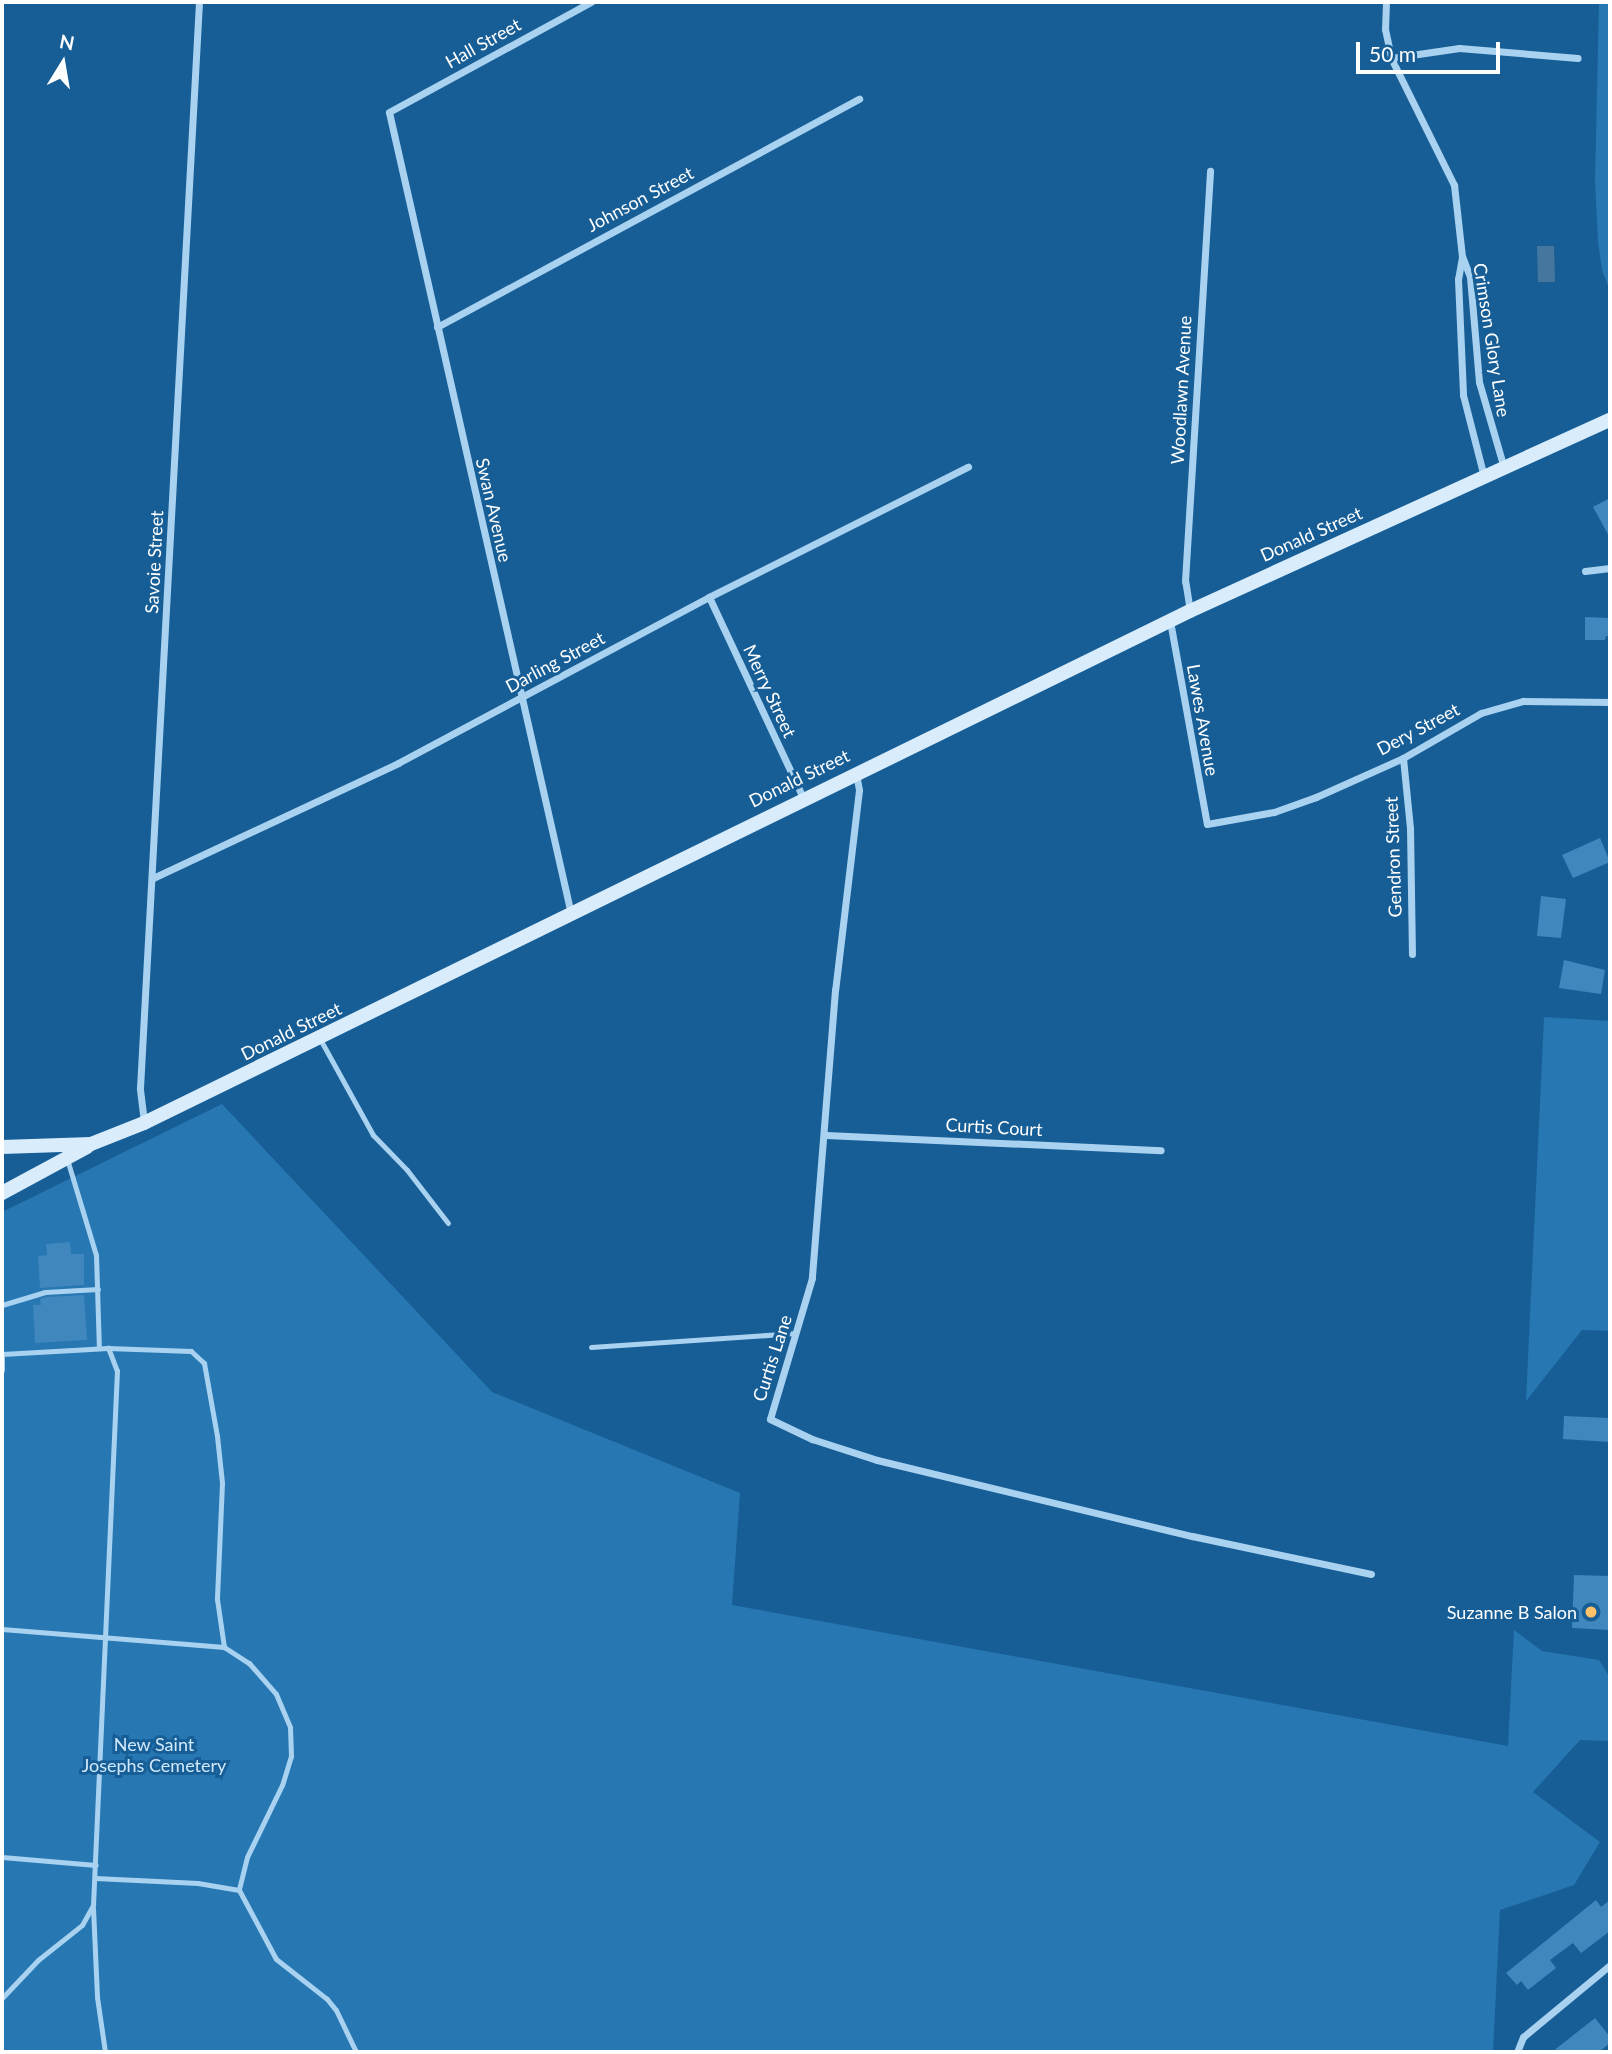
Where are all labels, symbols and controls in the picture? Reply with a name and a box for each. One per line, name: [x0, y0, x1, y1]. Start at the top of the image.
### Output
street label: Hall Street: [442, 13, 524, 73]
north arrow: [28, 28, 98, 98]
scale bar: [1360, 28, 1504, 72]
text: N: [58, 29, 76, 55]
text: 50 m: [1369, 41, 1416, 66]
street label: Johnson Street: [583, 162, 697, 236]
street label: Crimson Glory Lane: [1469, 261, 1515, 419]
street label: Woodlawn Avenue: [1166, 315, 1196, 465]
street label: Swan Avenue: [471, 456, 517, 564]
street label: Donald Street: [1257, 502, 1365, 566]
street label: Savoie Street: [141, 510, 167, 614]
street label: Darling Street: [502, 627, 608, 697]
street label: Merry Street: [739, 641, 801, 741]
street label: Lawes Avenue: [1182, 662, 1224, 778]
street label: Dery Street: [1373, 698, 1463, 760]
street label: Donald Street: [745, 744, 853, 812]
street label: Gendron Street: [1380, 796, 1406, 918]
street label: Donald Street: [237, 997, 345, 1065]
street label: Curtis Court: [945, 1114, 1043, 1140]
street label: Curtis Lane: [748, 1312, 796, 1404]
place label: Suzanne B Salon: [1447, 1601, 1577, 1623]
marker: Suzanne B Salon: [1583, 1604, 1599, 1620]
park label: New Saint Josephs Cemetery: [82, 1734, 226, 1776]

